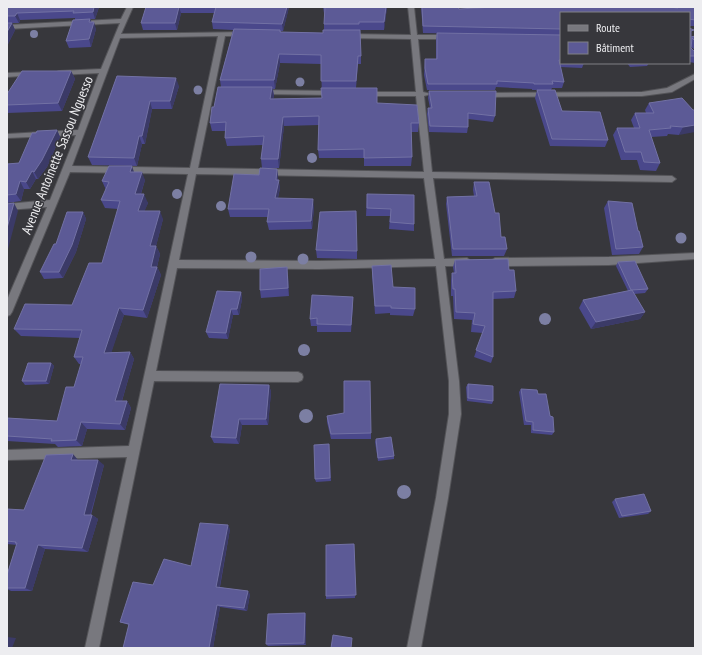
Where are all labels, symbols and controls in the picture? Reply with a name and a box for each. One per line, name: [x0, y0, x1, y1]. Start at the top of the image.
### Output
legend: [560, 12, 690, 64]
text: Route: [596, 20, 620, 35]
text: Bâtiment: [596, 40, 634, 55]
street label: Avenue Antoinette Sassou Nguesso: [17, 73, 97, 237]

